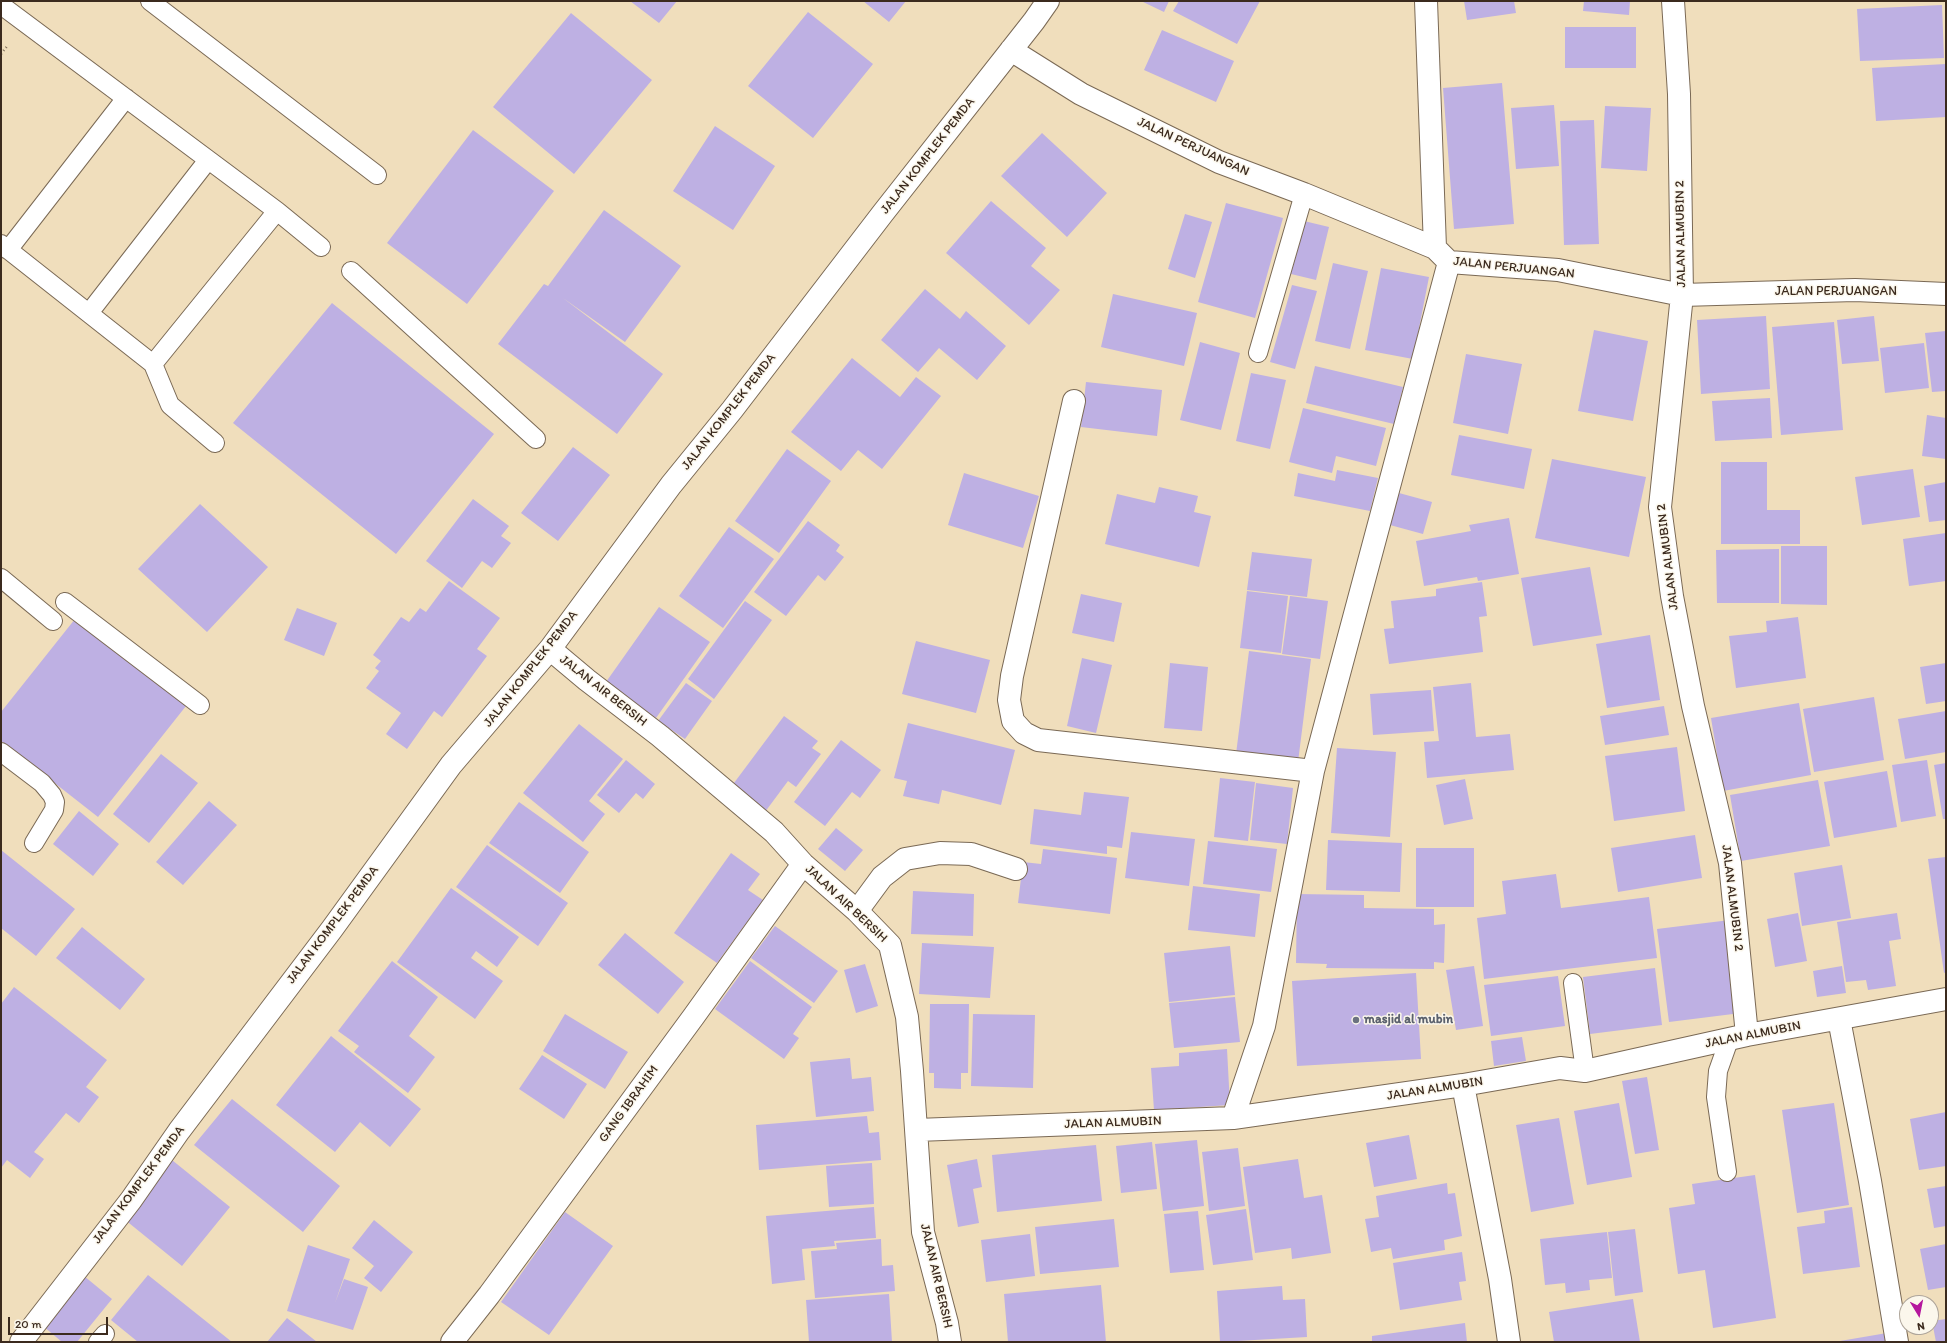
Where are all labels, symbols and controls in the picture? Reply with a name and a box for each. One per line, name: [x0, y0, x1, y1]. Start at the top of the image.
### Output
street label: JALAN KOMPLEK PEMDA: [878, 95, 978, 217]
street label: JALAN PERJUANGAN: [1134, 114, 1252, 180]
street label: JALAN ALMUBIN 2: [1672, 180, 1690, 288]
street label: JALAN PERJUANGAN: [1453, 254, 1575, 282]
street label: JALAN PERJUANGAN: [1775, 284, 1897, 300]
street label: JALAN KOMPLEK PEMDA: [679, 351, 779, 473]
street label: JALAN ALMUBIN 2: [1654, 503, 1682, 611]
street label: JALAN KOMPLEK PEMDA: [481, 608, 581, 730]
street label: JALAN AIR BERSIH: [556, 652, 650, 730]
street label: JALAN ALMUBIN 2: [1718, 844, 1746, 952]
street label: JALAN AIR BERSIH: [802, 862, 890, 946]
street label: JALAN KOMPLEK PEMDA: [284, 863, 382, 987]
place label: masjid al mubin: [1364, 1012, 1453, 1028]
marker: masjid al mubin: [1351, 1015, 1361, 1025]
street label: JALAN ALMUBIN: [1704, 1018, 1802, 1052]
street label: GANG IBRAHIM: [596, 1062, 662, 1146]
street label: JALAN ALMUBIN: [1386, 1074, 1484, 1104]
street label: JALAN ALMUBIN: [1064, 1114, 1162, 1132]
street label: JALAN KOMPLEK PEMDA: [90, 1123, 188, 1247]
street label: JALAN AIR BERSIH: [916, 1222, 956, 1330]
north arrow: [1899, 1295, 1939, 1335]
scale bar: [10, 1309, 110, 1335]
text: 20 m: [15, 1317, 42, 1331]
text: N: [1916, 1319, 1926, 1333]

